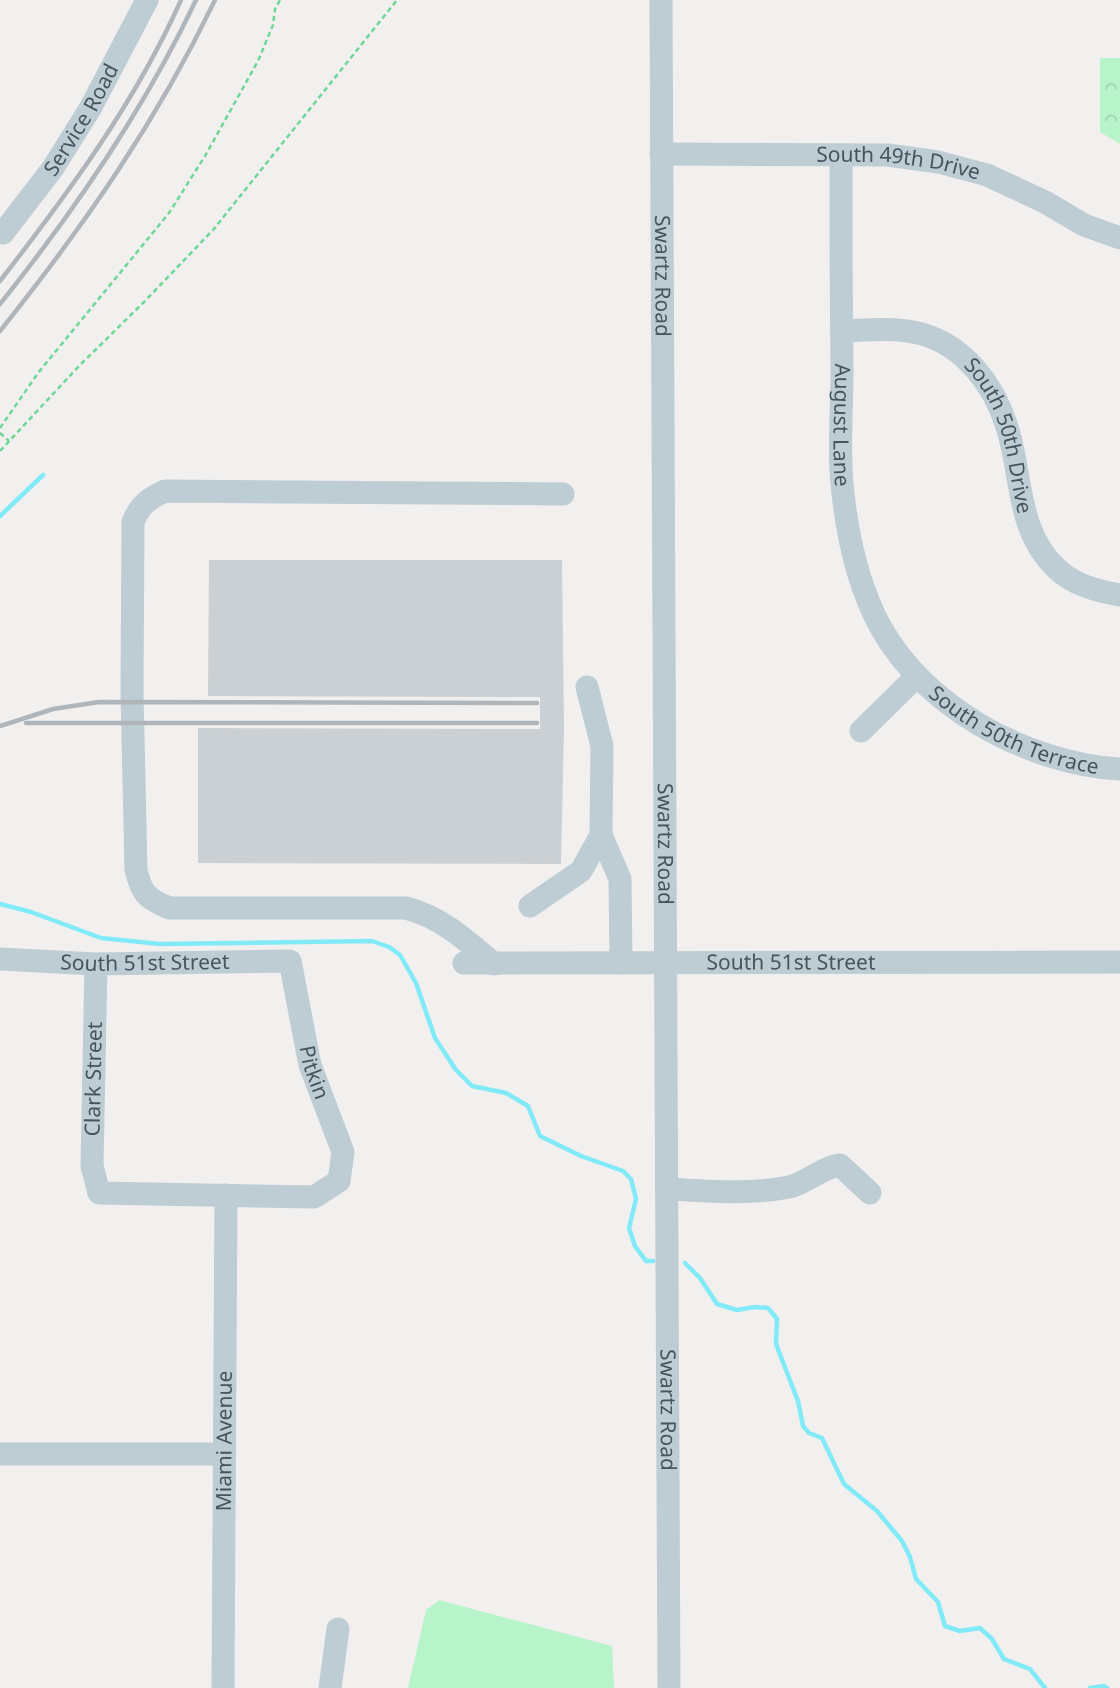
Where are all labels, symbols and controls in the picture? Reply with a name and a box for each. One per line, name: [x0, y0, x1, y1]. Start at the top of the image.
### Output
street label: Service Road: [37, 58, 124, 182]
street label: South 49th Drive: [816, 140, 984, 186]
street label: Swartz Road: [649, 215, 678, 337]
street label: South 50th Drive: [959, 351, 1040, 516]
street label: August Lane: [827, 363, 857, 488]
street label: South 50th Terrace: [923, 679, 1101, 780]
street label: Swartz Road: [652, 783, 680, 905]
street label: South 51st Street: [60, 947, 230, 977]
street label: South 51st Street: [706, 947, 876, 976]
street label: Clark Street: [78, 1021, 108, 1137]
street label: Pitkin: [294, 1043, 337, 1103]
street label: Swartz Road: [654, 1349, 683, 1471]
street label: Miami Avenue: [209, 1371, 238, 1511]

